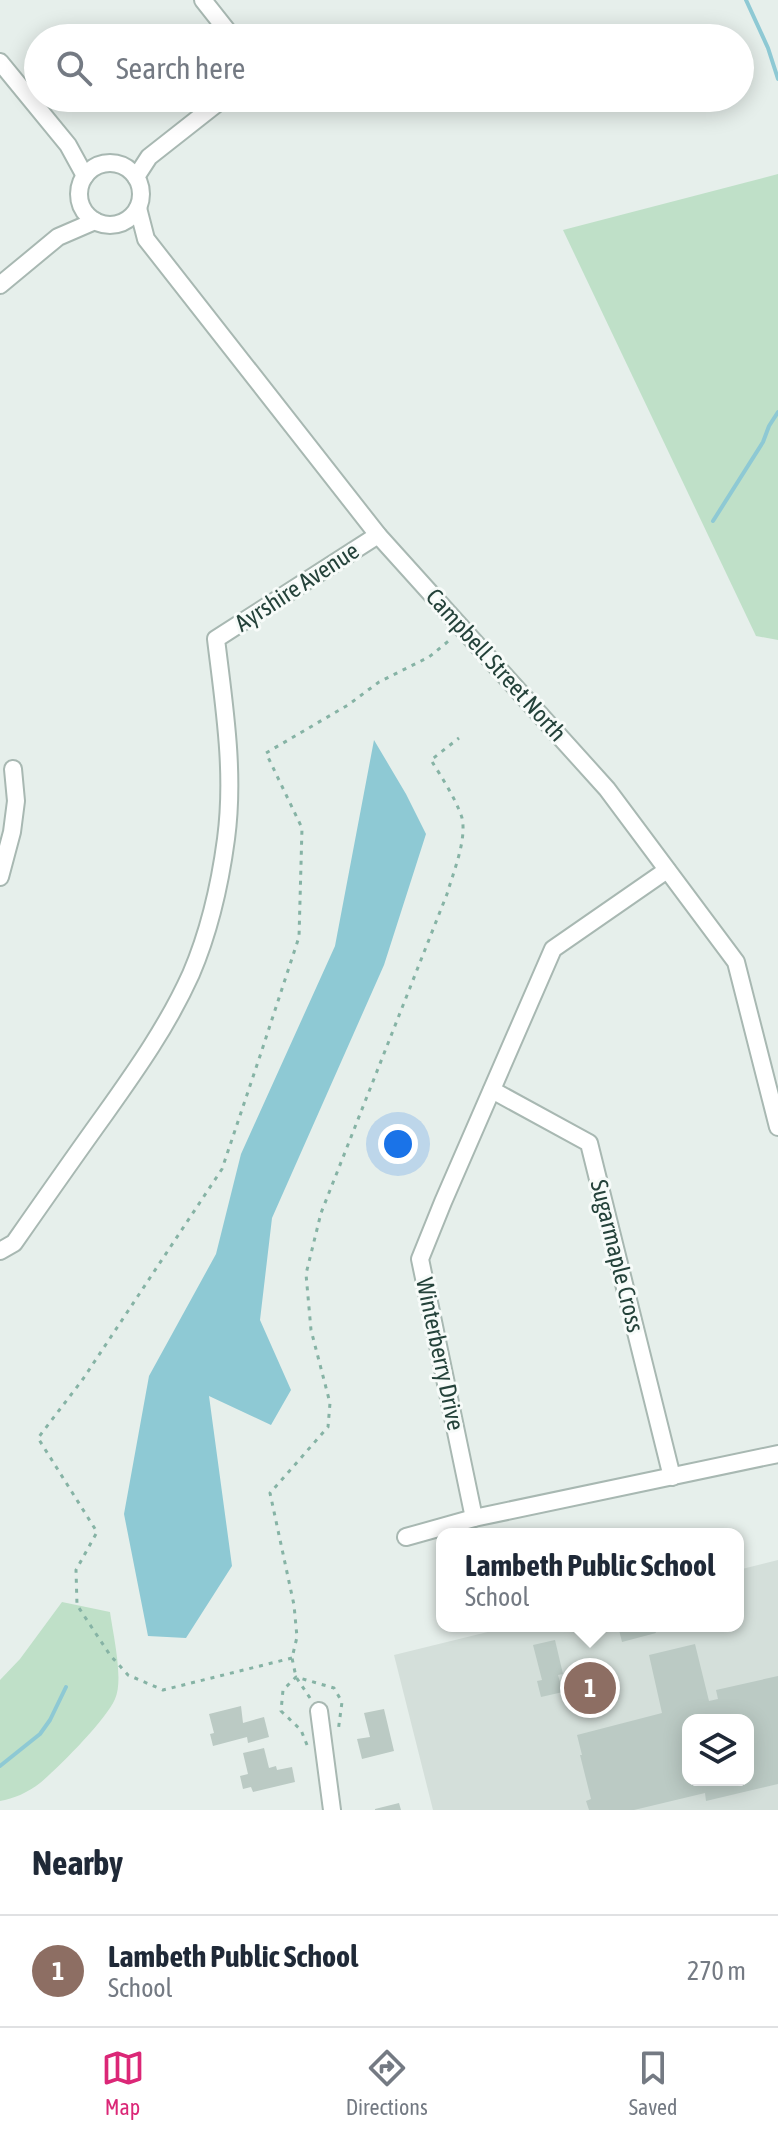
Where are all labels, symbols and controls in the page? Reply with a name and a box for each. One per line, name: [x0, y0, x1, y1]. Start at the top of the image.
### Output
search box: [24, 24, 754, 112]
icon: search: [52, 46, 96, 90]
text: Search here: [116, 51, 245, 85]
street label: Ayrshire Avenue: [230, 537, 364, 637]
street label: Campbell Street North: [421, 583, 572, 746]
your location: [378, 1124, 418, 1164]
street label: Sugarmaple Cross: [586, 1177, 649, 1335]
street label: Winterberry Drive: [411, 1275, 470, 1433]
popup: [436, 1528, 744, 1632]
text: Lambeth Public School: [465, 1548, 715, 1582]
text: School: [465, 1582, 529, 1612]
pin: 1: [564, 1658, 616, 1718]
map controls: [682, 1714, 754, 1786]
button: layers: [682, 1714, 754, 1786]
text: Nearby: [32, 1843, 123, 1882]
text: Lambeth Public School: [108, 1939, 358, 1973]
text: 1: [52, 1956, 64, 1986]
text: 270 m: [687, 1956, 746, 1986]
text: School: [108, 1973, 172, 2003]
tab: Map: [101, 2046, 145, 2120]
tab: Directions: [346, 2046, 428, 2120]
tab: Saved: [629, 2046, 677, 2120]

